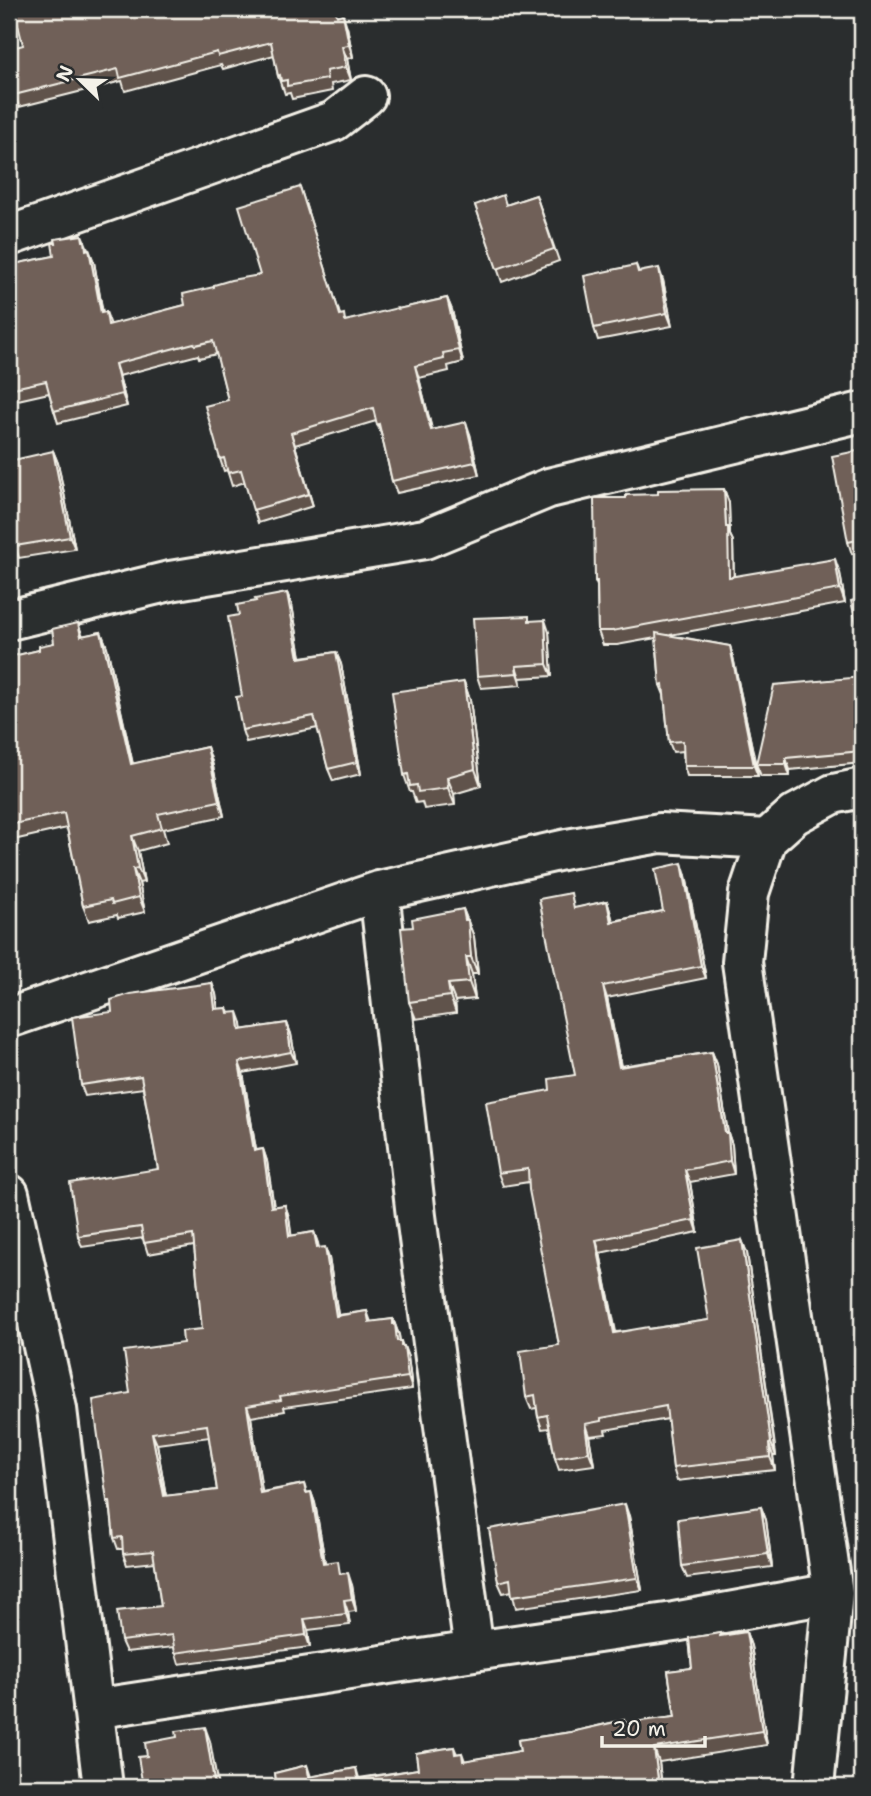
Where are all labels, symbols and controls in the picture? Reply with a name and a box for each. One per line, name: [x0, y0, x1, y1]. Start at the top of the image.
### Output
north arrow: [46, 46, 116, 116]
text: N: [50, 62, 79, 85]
scale bar: [602, 1705, 705, 1749]
text: 20 m: [612, 1715, 666, 1743]

